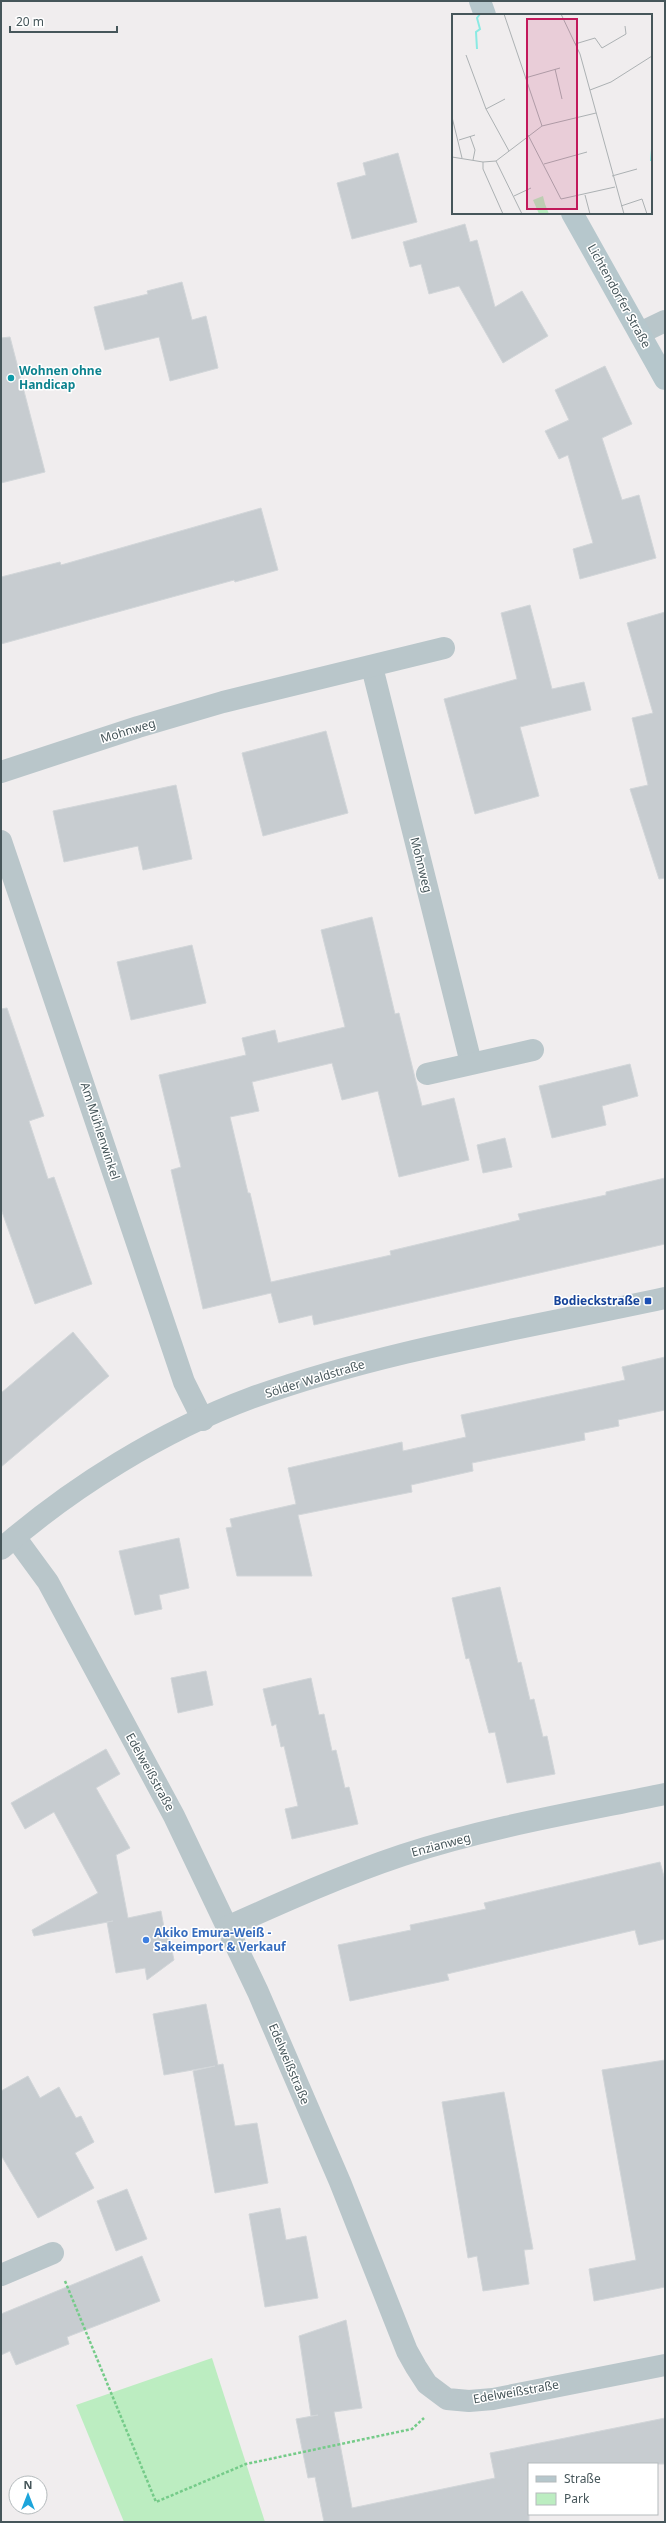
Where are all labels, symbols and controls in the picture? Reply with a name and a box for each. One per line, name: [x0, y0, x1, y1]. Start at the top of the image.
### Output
scale bar: [10, 8, 117, 34]
text: 20 m: [16, 13, 44, 30]
inset map: [452, 14, 652, 214]
street label: Lichtendorfer Straße: [584, 241, 655, 351]
place label: Wohnen ohne Handicap: [19, 362, 102, 393]
marker: Wohnen ohne Handicap: [6, 373, 16, 383]
street label: Mohnweg: [98, 714, 157, 747]
street label: Mohnweg: [406, 835, 437, 894]
street label: Am Mühlenwinkel: [77, 1080, 124, 1182]
place label: Bodieckstraße: [553, 1292, 640, 1309]
marker: Bodieckstraße: [643, 1296, 653, 1306]
street label: Sölder Waldstraße: [263, 1355, 367, 1402]
street label: Edelweißstraße: [122, 1730, 179, 1814]
street label: Enzianweg: [409, 1828, 472, 1861]
place label: Akiko Emura-Weiß - Sakeimport & Verkauf: [154, 1924, 287, 1955]
marker: Akiko Emura-Weiß - Sakeimport & Verkauf: [141, 1935, 151, 1945]
street label: Edelweißstraße: [265, 2021, 314, 2107]
street label: Edelweißstraße: [472, 2376, 560, 2407]
legend: [528, 2463, 658, 2515]
text: Straße: [564, 2470, 601, 2487]
north arrow: [8, 2475, 48, 2515]
text: N: [24, 2477, 32, 2492]
text: Park: [564, 2490, 590, 2507]

